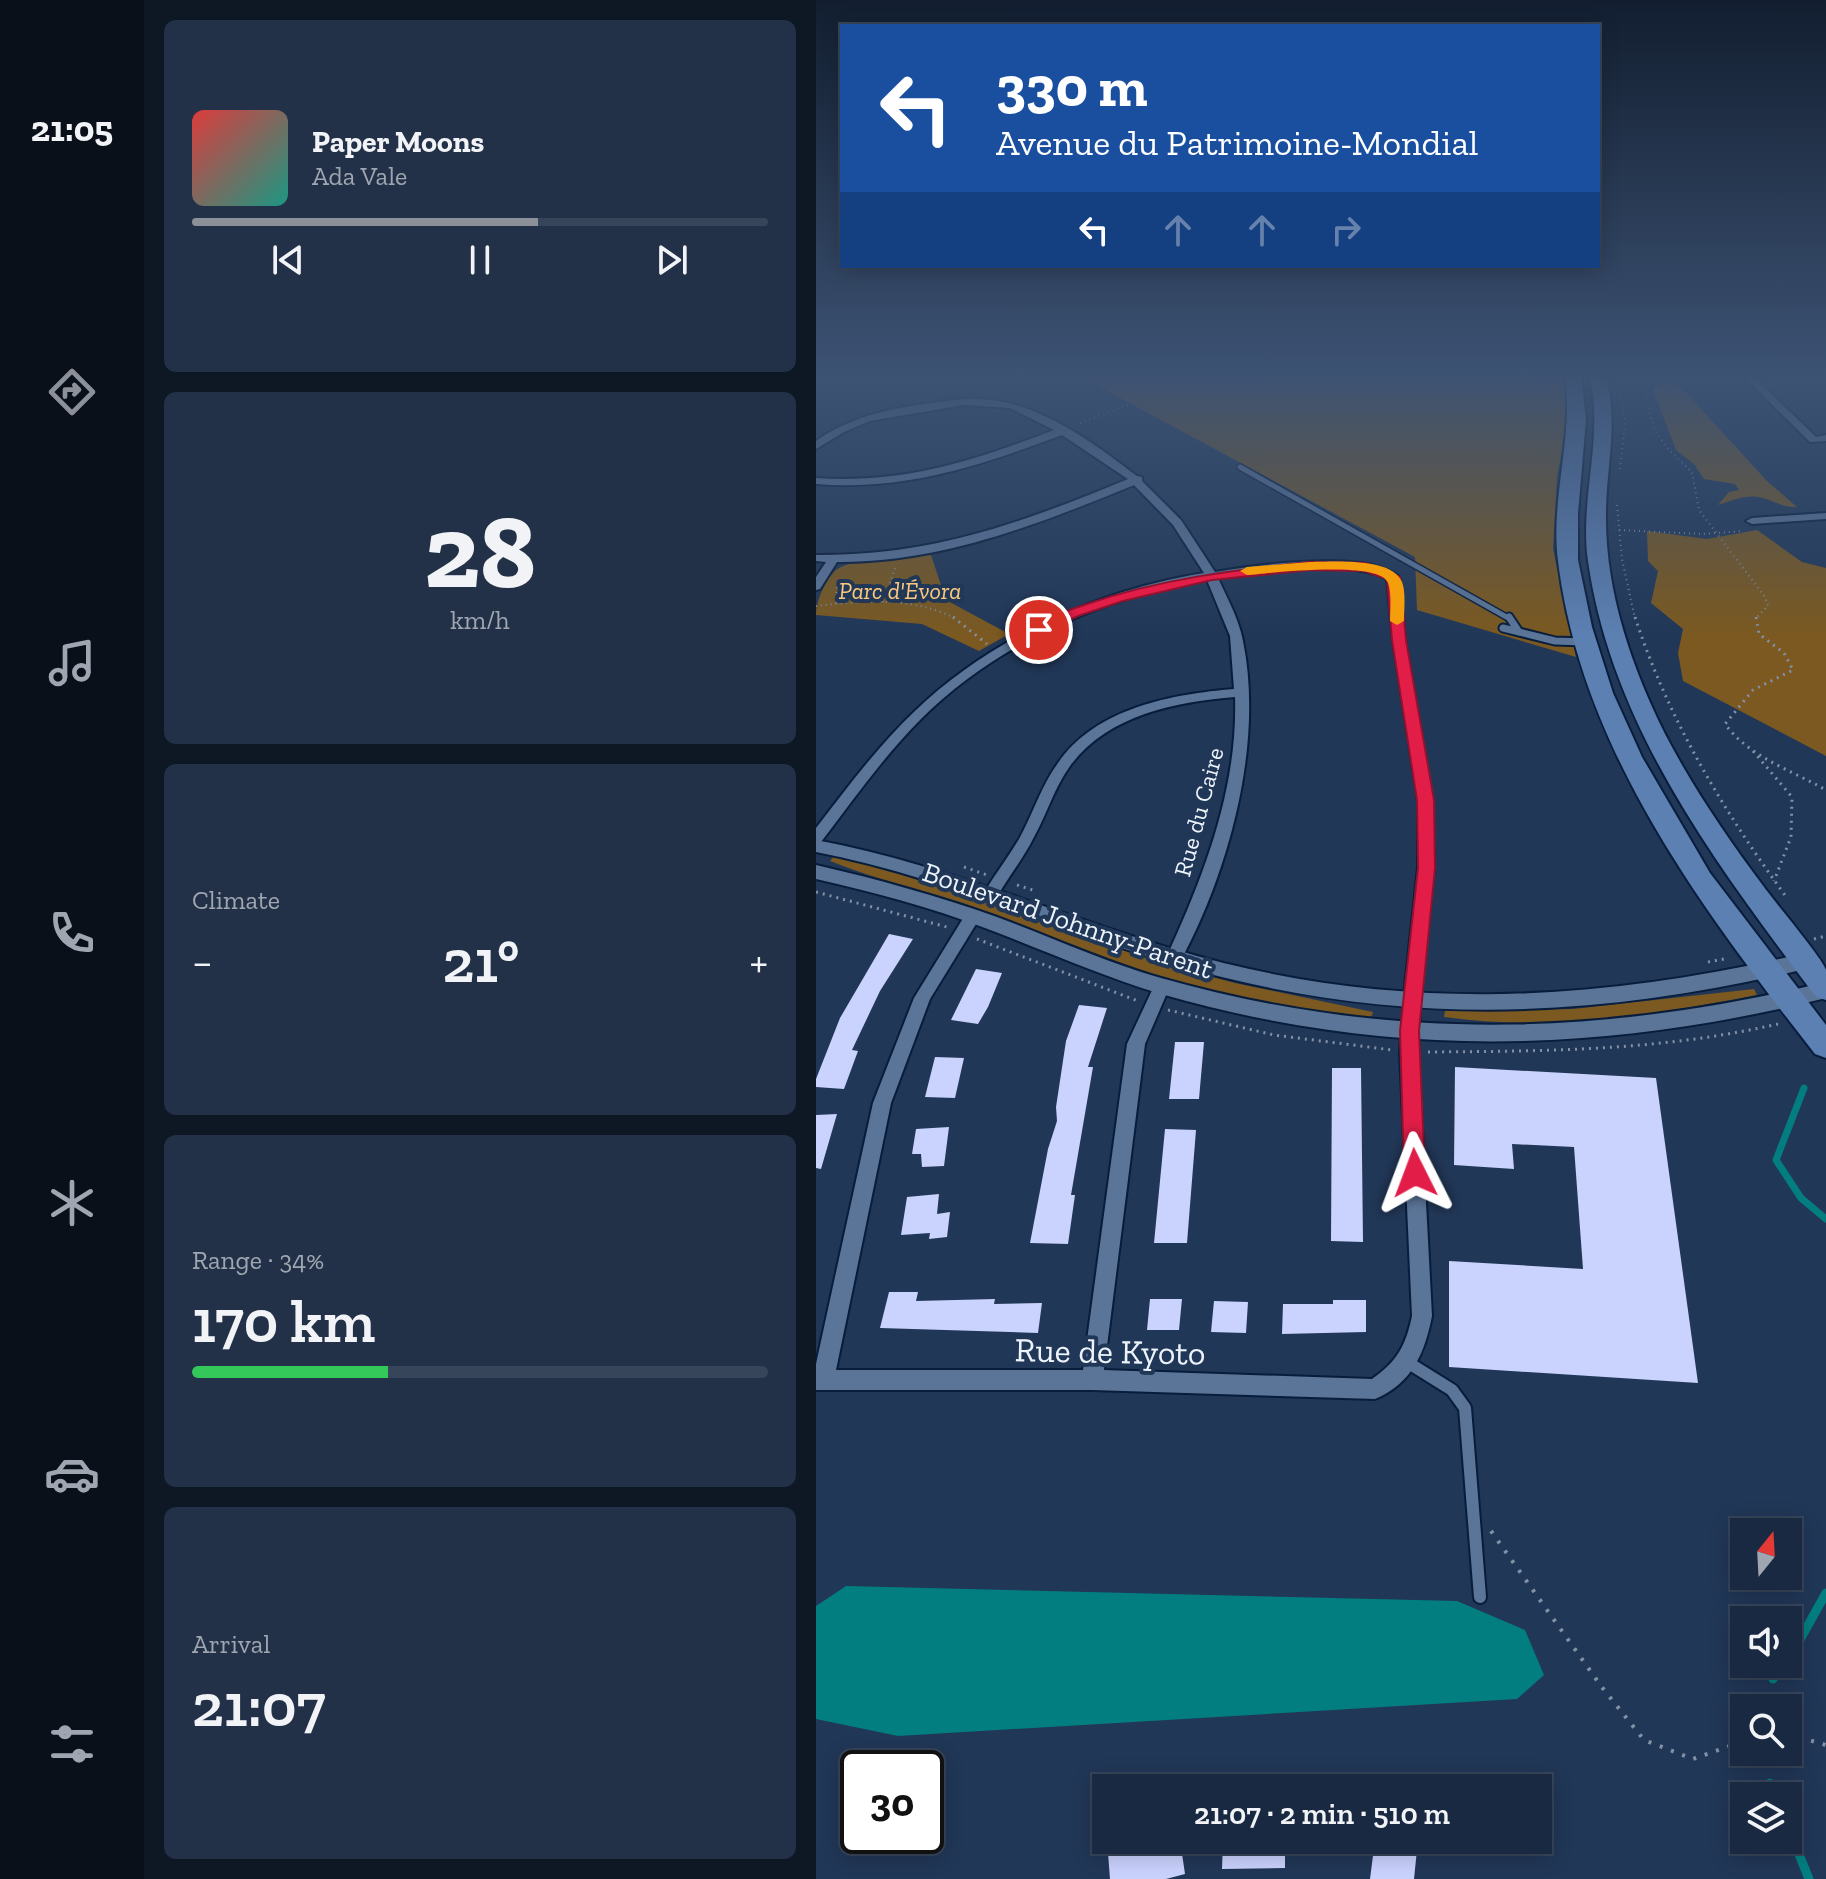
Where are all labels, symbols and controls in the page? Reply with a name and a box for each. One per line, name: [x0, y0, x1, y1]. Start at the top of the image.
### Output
text: 330 m: [996, 53, 1147, 120]
icon: left: [864, 56, 968, 160]
text: 21:05: [31, 107, 113, 150]
text: Avenue du Patrimoine-Mondial: [996, 121, 1478, 164]
text: Paper Moons: [312, 124, 484, 160]
text: Ada Vale: [312, 160, 407, 192]
icon: left: [1072, 208, 1116, 252]
icon: ahead: [1156, 208, 1200, 252]
icon: ahead: [1240, 208, 1284, 252]
icon: right: [1324, 208, 1368, 252]
icon: previous: [266, 238, 310, 282]
icon: pause: [458, 238, 502, 282]
icon: next: [650, 238, 694, 282]
icon: directions: [44, 364, 100, 420]
text: 28: [424, 489, 536, 614]
park label: Parc d'Évora: [839, 576, 961, 605]
pin: [1005, 596, 1073, 664]
text: km/h: [450, 604, 510, 636]
icon: arrive: [1017, 608, 1061, 652]
icon: music: [44, 635, 100, 691]
street label: Rue du Caire: [1167, 744, 1230, 880]
street label: Boulevard Johnny-Parent: [918, 855, 1218, 986]
text: Climate: [192, 884, 280, 916]
icon: phone: [44, 905, 100, 961]
text: 21°: [443, 925, 519, 997]
text: −: [192, 935, 213, 988]
text: +: [749, 935, 768, 988]
position arrow: [1373, 1131, 1457, 1215]
icon: climate: [44, 1175, 100, 1231]
text: Range · 34%: [192, 1244, 324, 1276]
text: 170 km: [192, 1285, 375, 1357]
street label: Rue de Kyoto: [1014, 1329, 1206, 1374]
icon: car: [44, 1446, 100, 1502]
north arrow: [1730, 1518, 1802, 1590]
map controls: [1730, 1518, 1802, 1854]
button: sound: [1730, 1606, 1802, 1678]
text: Arrival: [192, 1628, 270, 1660]
text: 21:07: [192, 1669, 326, 1741]
button: search: [1730, 1694, 1802, 1766]
icon: filters: [44, 1716, 100, 1772]
speed limit sign: 30: [840, 1750, 944, 1854]
button: layers: [1730, 1782, 1802, 1854]
text: 21:07 · 2 min · 510 m: [1194, 1796, 1450, 1832]

